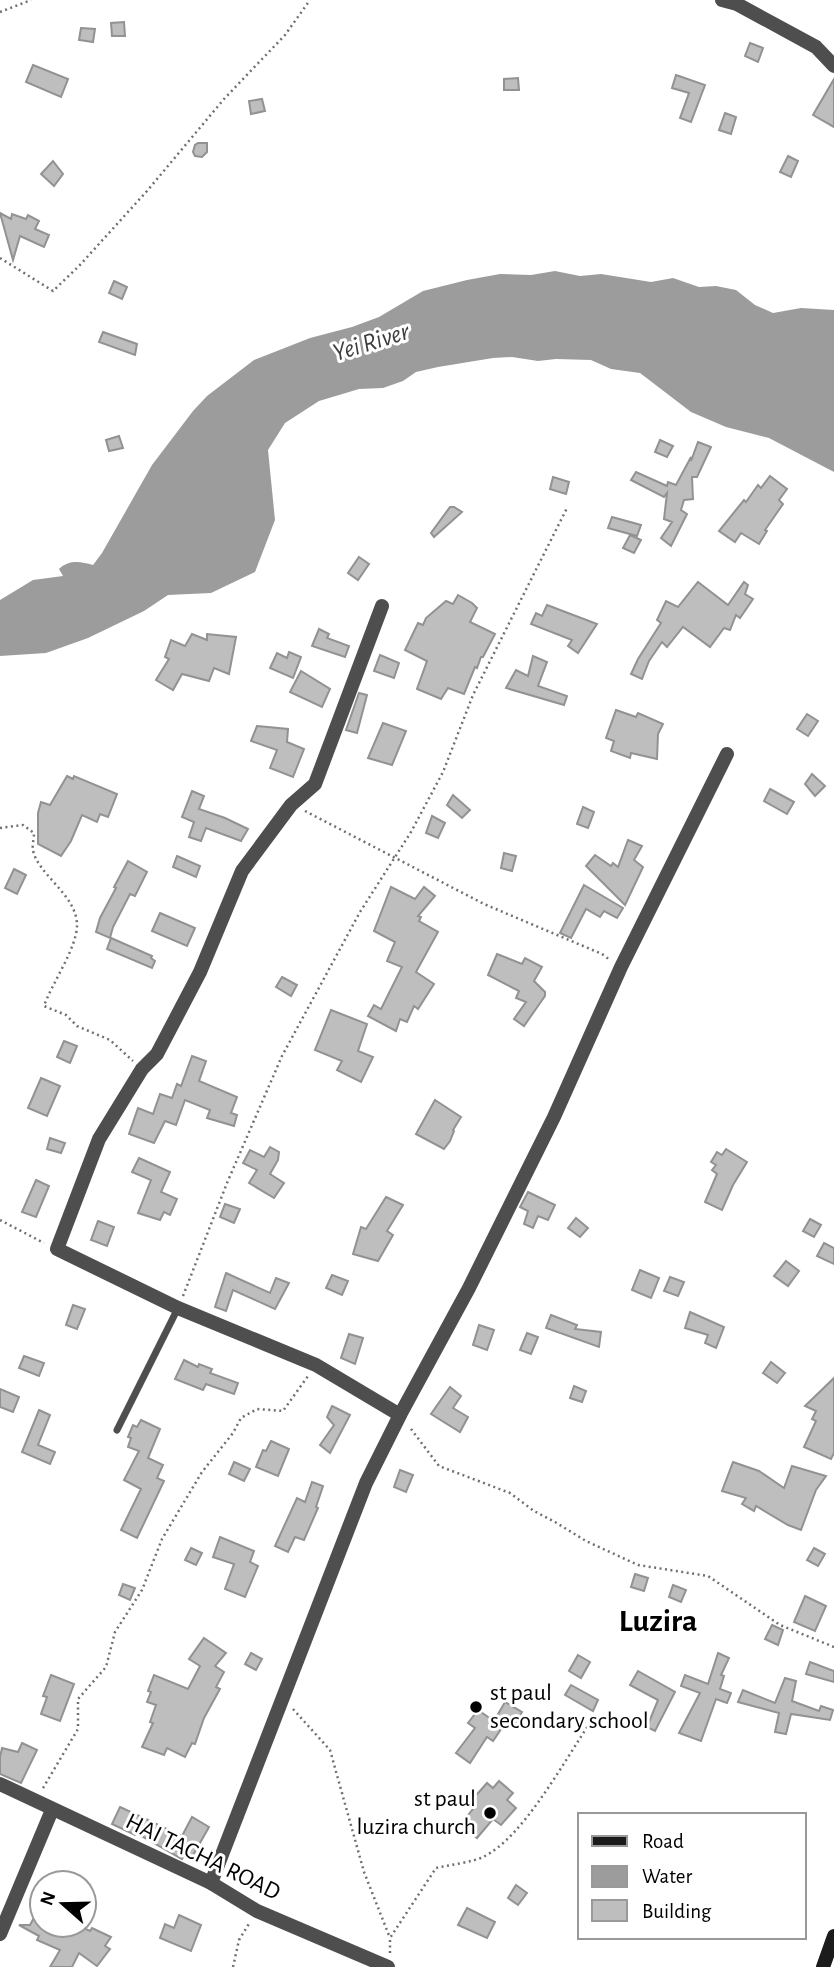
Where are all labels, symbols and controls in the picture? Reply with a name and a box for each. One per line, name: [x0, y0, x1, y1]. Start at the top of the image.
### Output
water label: Yei River: [330, 318, 414, 366]
district label: Luzira: [619, 1605, 697, 1637]
place label: st paul secondary school: [490, 1681, 649, 1733]
marker: st paul secondary school: [468, 1699, 484, 1715]
place label: st paul luzira church: [356, 1787, 476, 1839]
marker: st paul luzira church: [482, 1805, 498, 1821]
street label: HAI TACHA ROAD: [122, 1809, 284, 1905]
legend: [578, 1813, 806, 1939]
text: Road: [642, 1831, 684, 1852]
text: Water: [642, 1866, 692, 1887]
north arrow: [28, 1869, 98, 1939]
text: N: [37, 1889, 60, 1908]
text: Building: [642, 1901, 712, 1922]

